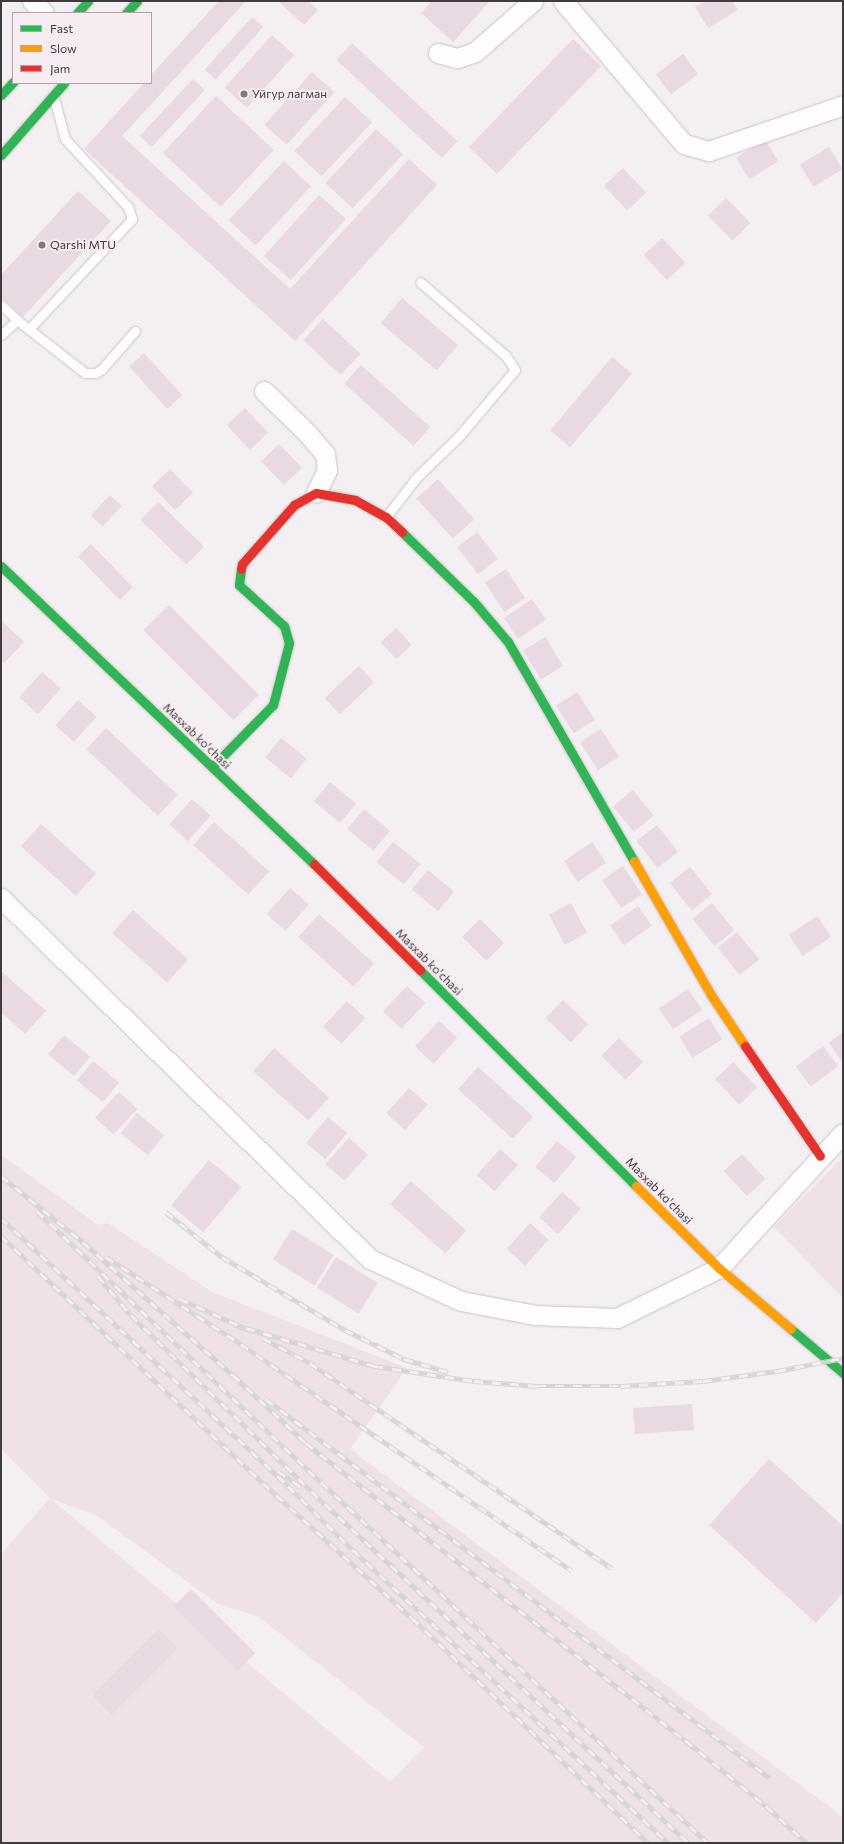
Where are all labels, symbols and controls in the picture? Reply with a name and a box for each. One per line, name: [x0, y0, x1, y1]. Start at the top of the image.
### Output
legend: [12, 12, 152, 84]
text: Fast: [50, 21, 73, 35]
text: Slow: [50, 41, 77, 55]
text: Jam: [50, 61, 70, 75]
place label: Уйгур лагман: [252, 87, 327, 101]
marker: Уйгур лагман: [239, 89, 249, 99]
place label: Qarshi MTU: [50, 238, 116, 252]
marker: Qarshi MTU: [37, 240, 47, 250]
street label: Masxab ko'chasi: [160, 700, 234, 772]
street label: Masxab ko'chasi: [393, 926, 465, 998]
street label: Masxab ko'chasi: [623, 1155, 695, 1227]

